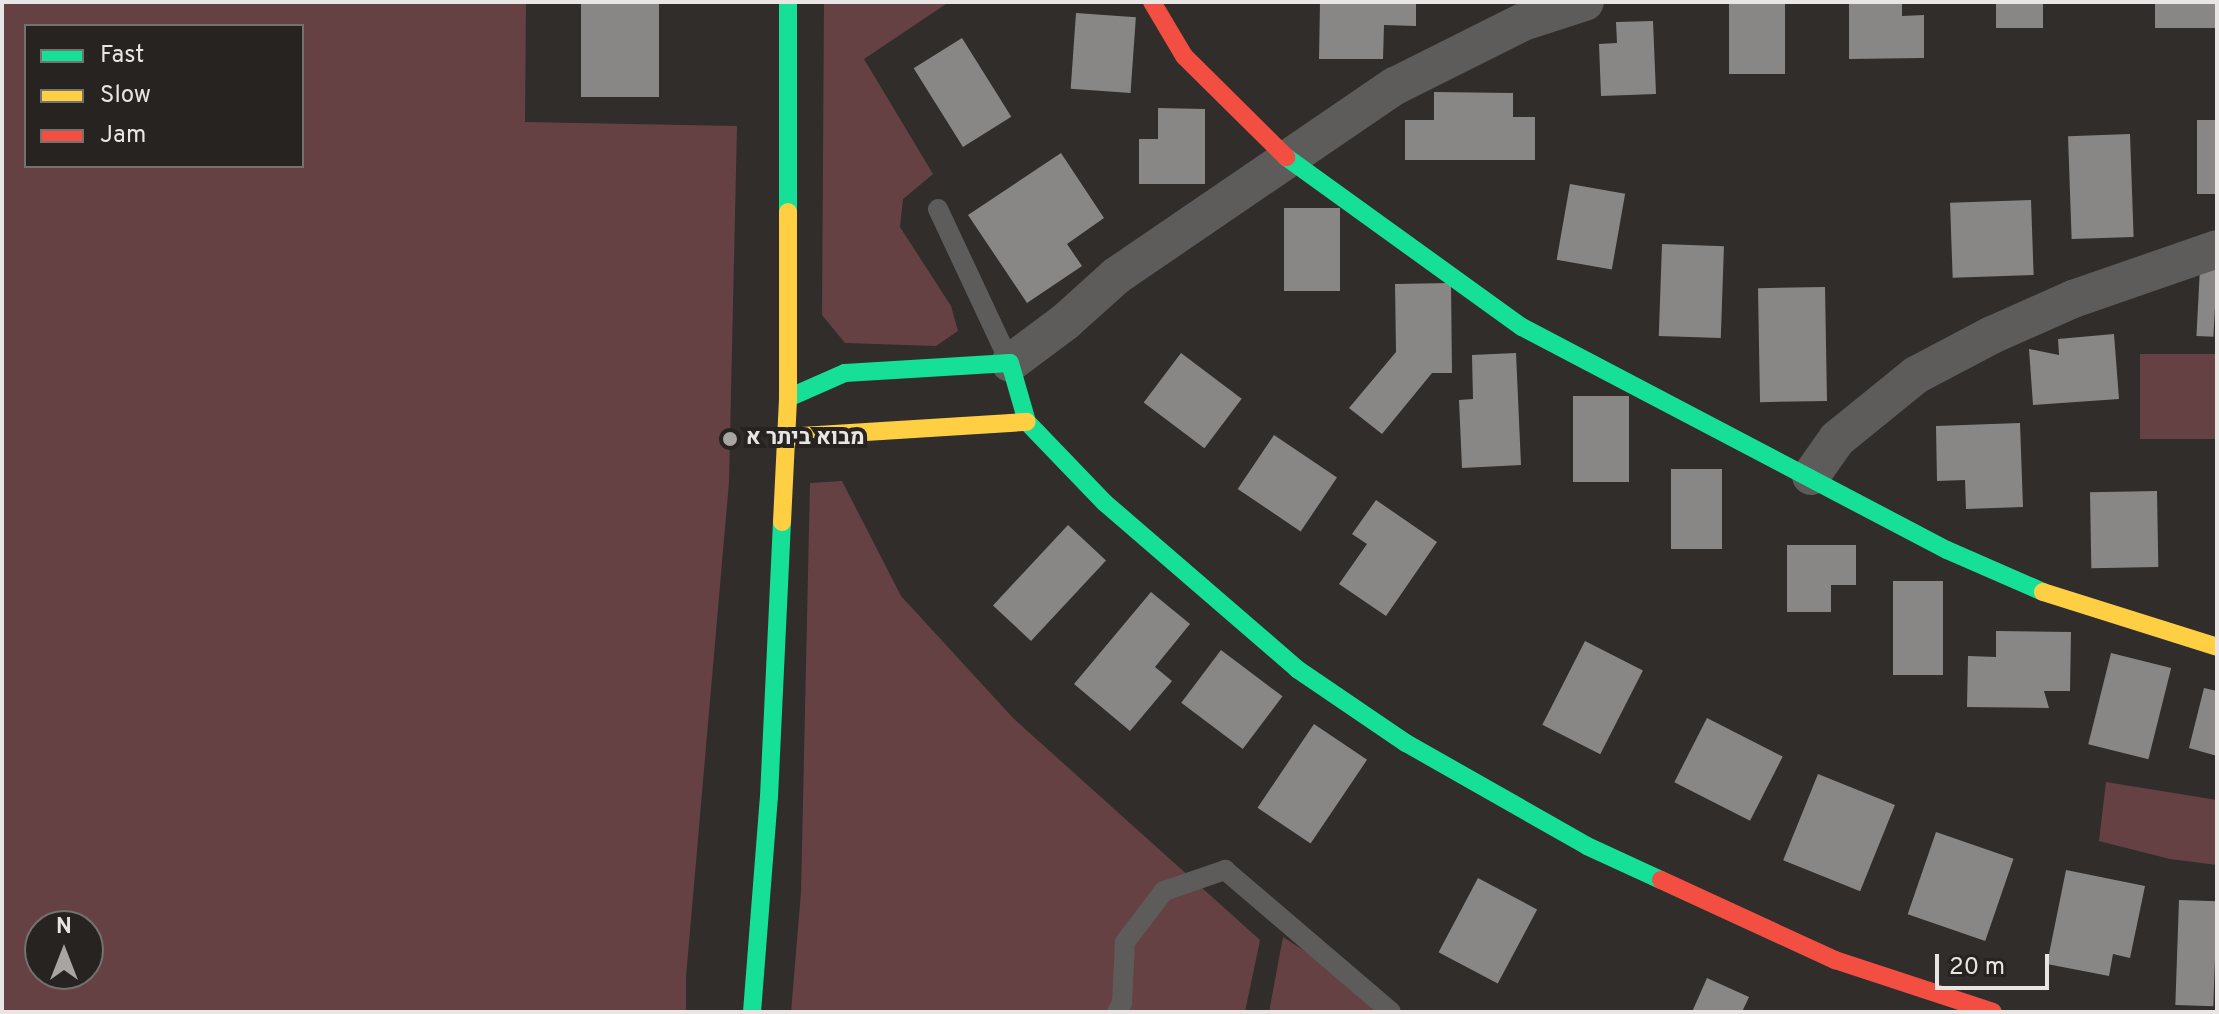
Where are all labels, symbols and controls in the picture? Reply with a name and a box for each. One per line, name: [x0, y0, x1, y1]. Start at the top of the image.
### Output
legend: [24, 24, 304, 168]
text: Fast: [100, 41, 144, 71]
text: Slow: [100, 81, 151, 111]
text: Jam: [100, 121, 146, 151]
place label: מבוא ביתר א: [746, 426, 864, 452]
marker: מבוא ביתר א: [721, 430, 739, 448]
north arrow: [24, 910, 104, 990]
text: N: [56, 914, 72, 941]
scale bar: [1939, 938, 2053, 988]
text: 20 m: [1949, 953, 2005, 983]

